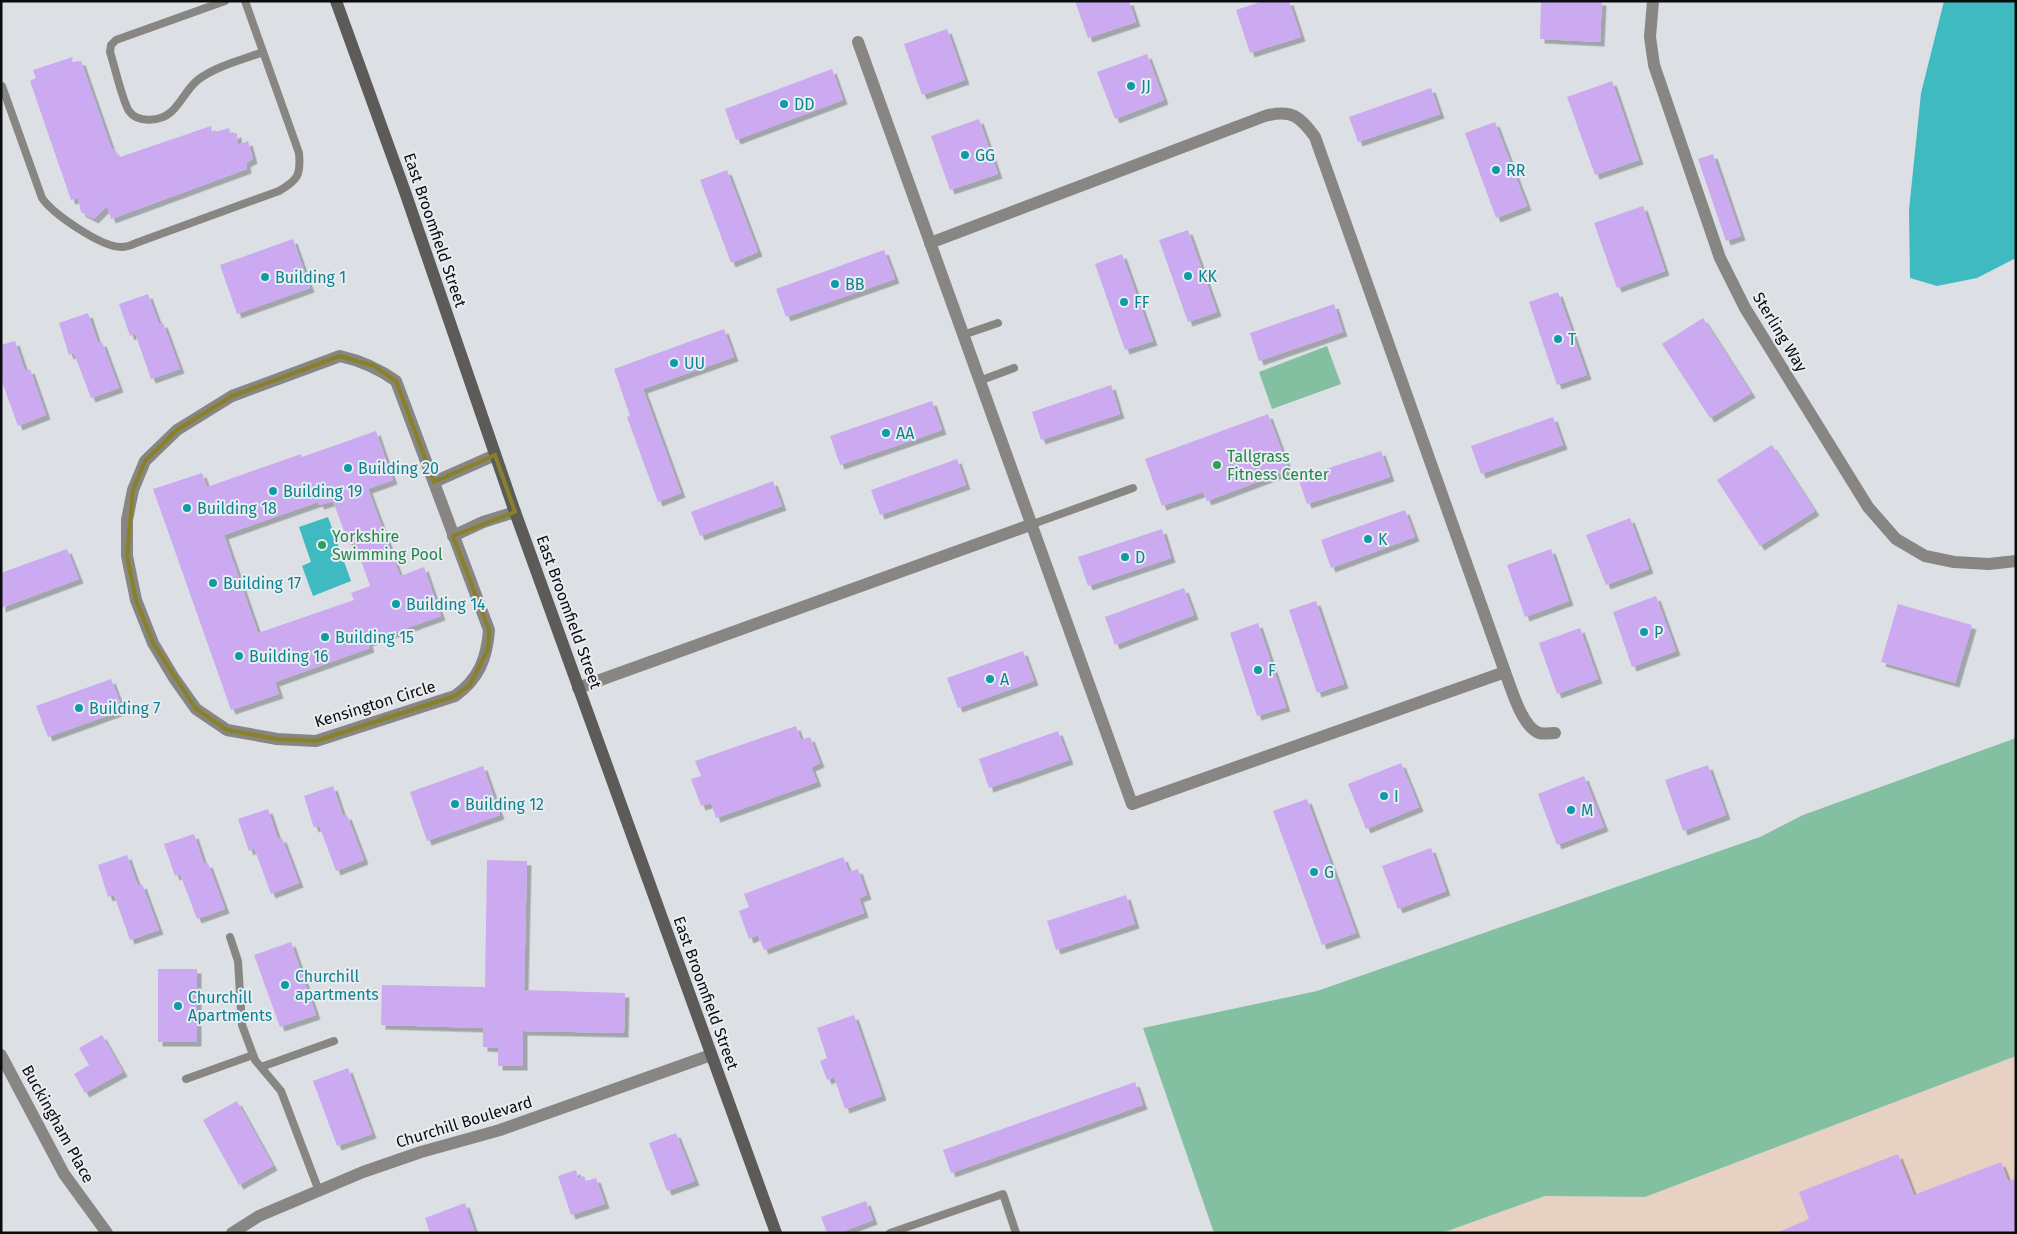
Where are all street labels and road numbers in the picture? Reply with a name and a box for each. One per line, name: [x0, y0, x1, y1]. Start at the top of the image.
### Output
street label: East Broomfield Street: [400, 150, 470, 310]
street label: Sterling Way: [1749, 289, 1811, 375]
street label: East Broomfield Street: [532, 533, 606, 692]
street label: Kensington Circle: [312, 677, 438, 731]
street label: East Broomfield Street: [669, 914, 743, 1073]
street label: Buckingham Place: [18, 1062, 98, 1186]
street label: Churchill Boulevard: [394, 1092, 534, 1152]

